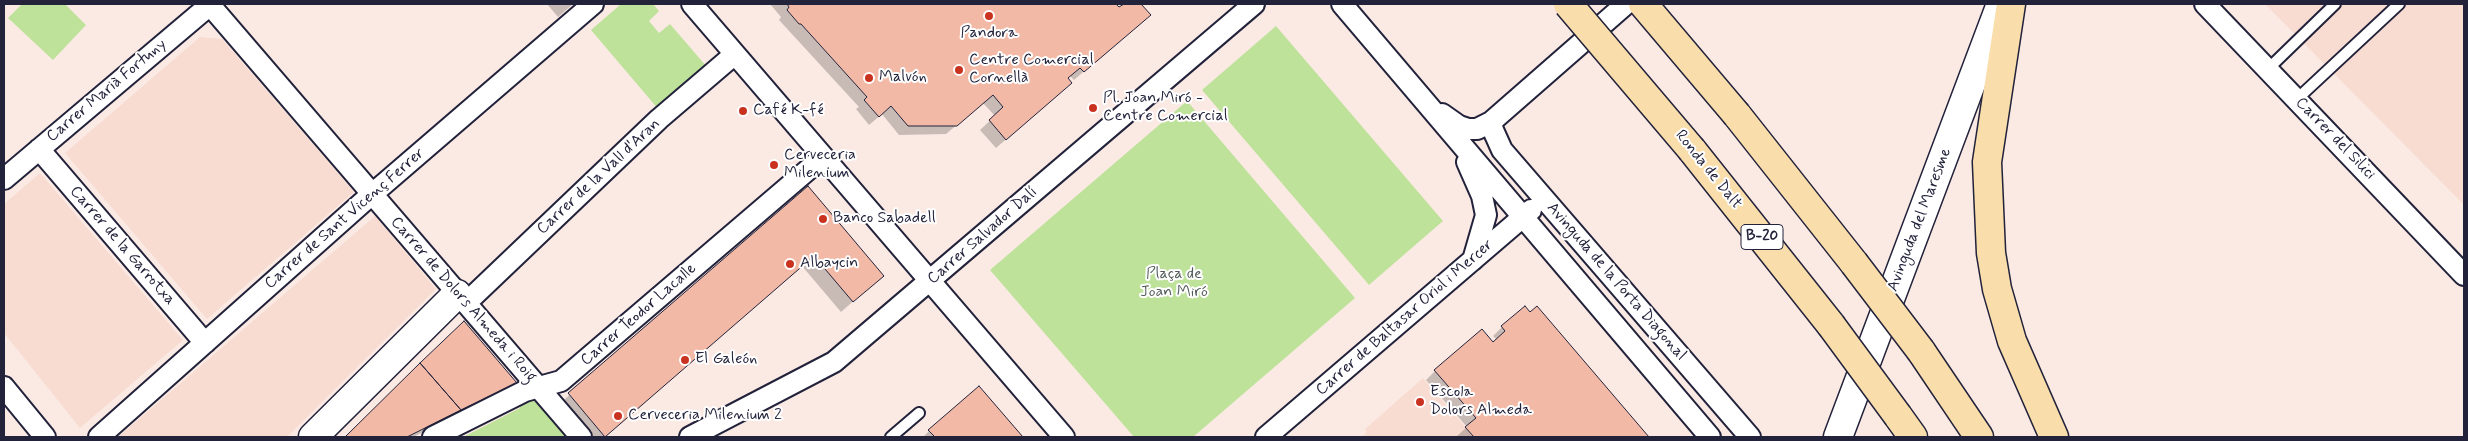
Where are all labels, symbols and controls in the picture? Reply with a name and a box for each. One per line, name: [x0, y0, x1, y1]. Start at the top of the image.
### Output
marker: Pandora: [983, 10, 995, 22]
place label: Pandora: [961, 24, 1017, 44]
street label: Carrer Marià Fortuny: [43, 35, 171, 147]
place label: Centre Comercial Cornellà: [969, 51, 1094, 89]
marker: Centre Comercial Cornellà: [953, 64, 965, 76]
place label: Malvón: [879, 68, 927, 88]
marker: Malvón: [863, 72, 875, 84]
place label: Pl. Joan Miró - Centre Comercial: [1103, 89, 1228, 127]
street label: Carrer del Silici: [2291, 94, 2379, 184]
place label: Café K-fé: [753, 101, 824, 121]
marker: Pl. Joan Miró - Centre Comercial: [1087, 102, 1099, 114]
marker: Café K-fé: [737, 105, 749, 117]
street label: Carrer de la Vall d'Aran: [533, 115, 665, 239]
street label: Ronda de Dalt: [1670, 127, 1746, 213]
street label: Carrer de Sant Vicenç Ferrer: [261, 144, 429, 294]
place label: Cerveceria Milenium: [784, 146, 856, 184]
street label: Avinguda del Maresme: [1884, 146, 1956, 294]
marker: Cerveceria Milenium: [768, 159, 780, 171]
street label: Carrer de la Garrotxa: [65, 183, 179, 309]
street label: Carrer Salvador Dalí: [924, 183, 1042, 289]
street label: Avinguda de la Porta Diagonal: [1542, 199, 1690, 365]
place label: Banco Sabadell: [833, 209, 936, 229]
street label: Carrer de Dolors Almeda i Roig: [386, 213, 540, 387]
marker: Banco Sabadell: [817, 213, 829, 225]
road number: B-20: [1741, 224, 1783, 250]
street label: Carrer de Baltasar Oriol i Mercer: [1313, 236, 1497, 400]
place label: Albaycin: [800, 254, 858, 274]
marker: Albaycin: [784, 258, 796, 270]
street label: Carrer Teodor Lacalle: [577, 260, 701, 370]
park label: Plaça de Joan Miró: [1140, 265, 1208, 303]
place label: El Galeón: [695, 350, 757, 370]
marker: El Galeón: [679, 354, 691, 366]
place label: Escola Dolors Almeda: [1430, 383, 1532, 421]
marker: Escola Dolors Almeda: [1414, 396, 1426, 408]
place label: Cerveceria Milenium 2: [628, 406, 782, 426]
marker: Cerveceria Milenium 2: [612, 410, 624, 422]

